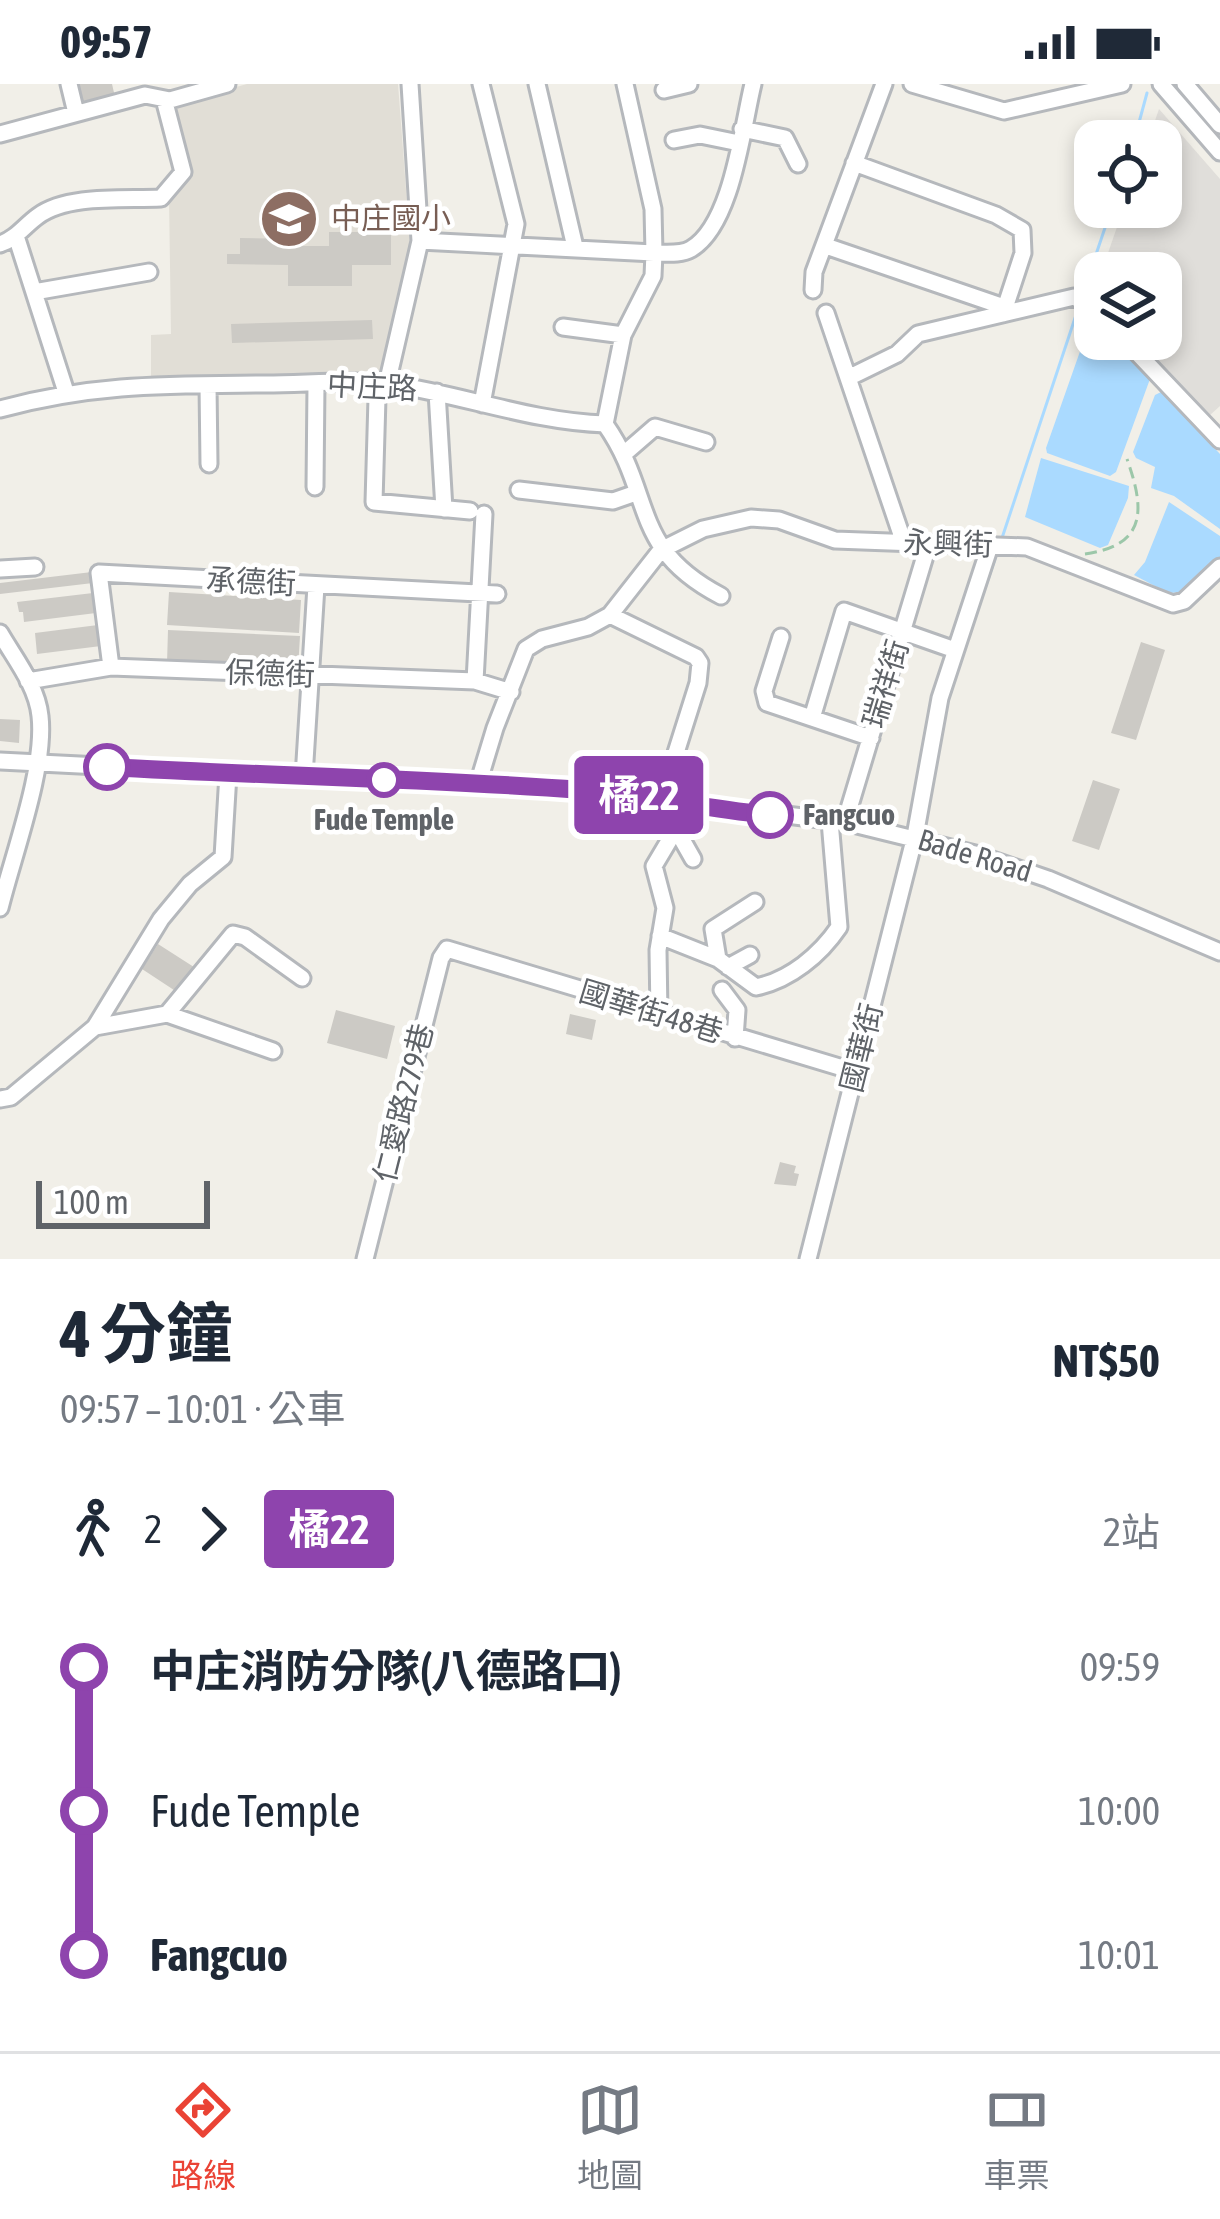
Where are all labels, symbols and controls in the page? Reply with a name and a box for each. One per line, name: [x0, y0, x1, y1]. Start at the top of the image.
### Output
text: 09:57: [60, 16, 153, 68]
map controls: [1074, 120, 1182, 360]
button: locate: [1074, 120, 1182, 228]
school or university icon: 中庄國小: [258, 188, 320, 250]
place label: 中庄國小: [331, 201, 451, 235]
button: layers: [1074, 252, 1182, 360]
street label: 中庄路: [326, 367, 418, 405]
street label: 永興街: [902, 524, 994, 562]
street label: 承德街: [205, 562, 297, 600]
street label: 瑞祥街: [856, 636, 914, 732]
street label: 保德街: [224, 654, 316, 692]
unlabelled marker: [85, 745, 129, 789]
line badge: 橘22: [570, 756, 708, 834]
marker: Fude Temple: [368, 764, 400, 796]
text: 橘22: [598, 771, 680, 819]
marker: Fangcuo: [748, 793, 792, 837]
place label: Fangcuo: [803, 797, 895, 831]
place label: Fude Temple: [314, 802, 454, 836]
street label: Bade Road: [914, 822, 1036, 888]
street label: 國華街48巷: [575, 973, 727, 1049]
street label: 國華街: [834, 1000, 888, 1096]
street label: 仁愛路279巷: [367, 1020, 439, 1186]
scale bar: [36, 1175, 210, 1228]
text: 100 m: [54, 1183, 129, 1221]
text: 4 分鐘: [60, 1295, 232, 1371]
text: NT$50: [1052, 1335, 1160, 1387]
text: 09:57 – 10:01 · 公車: [60, 1387, 345, 1431]
icon: walk: [60, 1496, 126, 1562]
icon: forward: [180, 1496, 246, 1562]
text: 橘22: [288, 1505, 370, 1553]
text: 2: [144, 1507, 162, 1551]
text: 2站: [1103, 1510, 1160, 1554]
text: 中庄消防分隊(八德路口): [150, 1645, 622, 1697]
text: 09:59: [1080, 1645, 1160, 1689]
text: Fude Temple: [150, 1785, 360, 1837]
text: 10:00: [1078, 1789, 1160, 1833]
text: Fangcuo: [150, 1929, 288, 1981]
text: 10:01: [1078, 1933, 1160, 1977]
tab: 路線: [170, 2077, 236, 2197]
tab: 地圖: [577, 2077, 643, 2197]
tab: 車票: [984, 2077, 1050, 2197]

